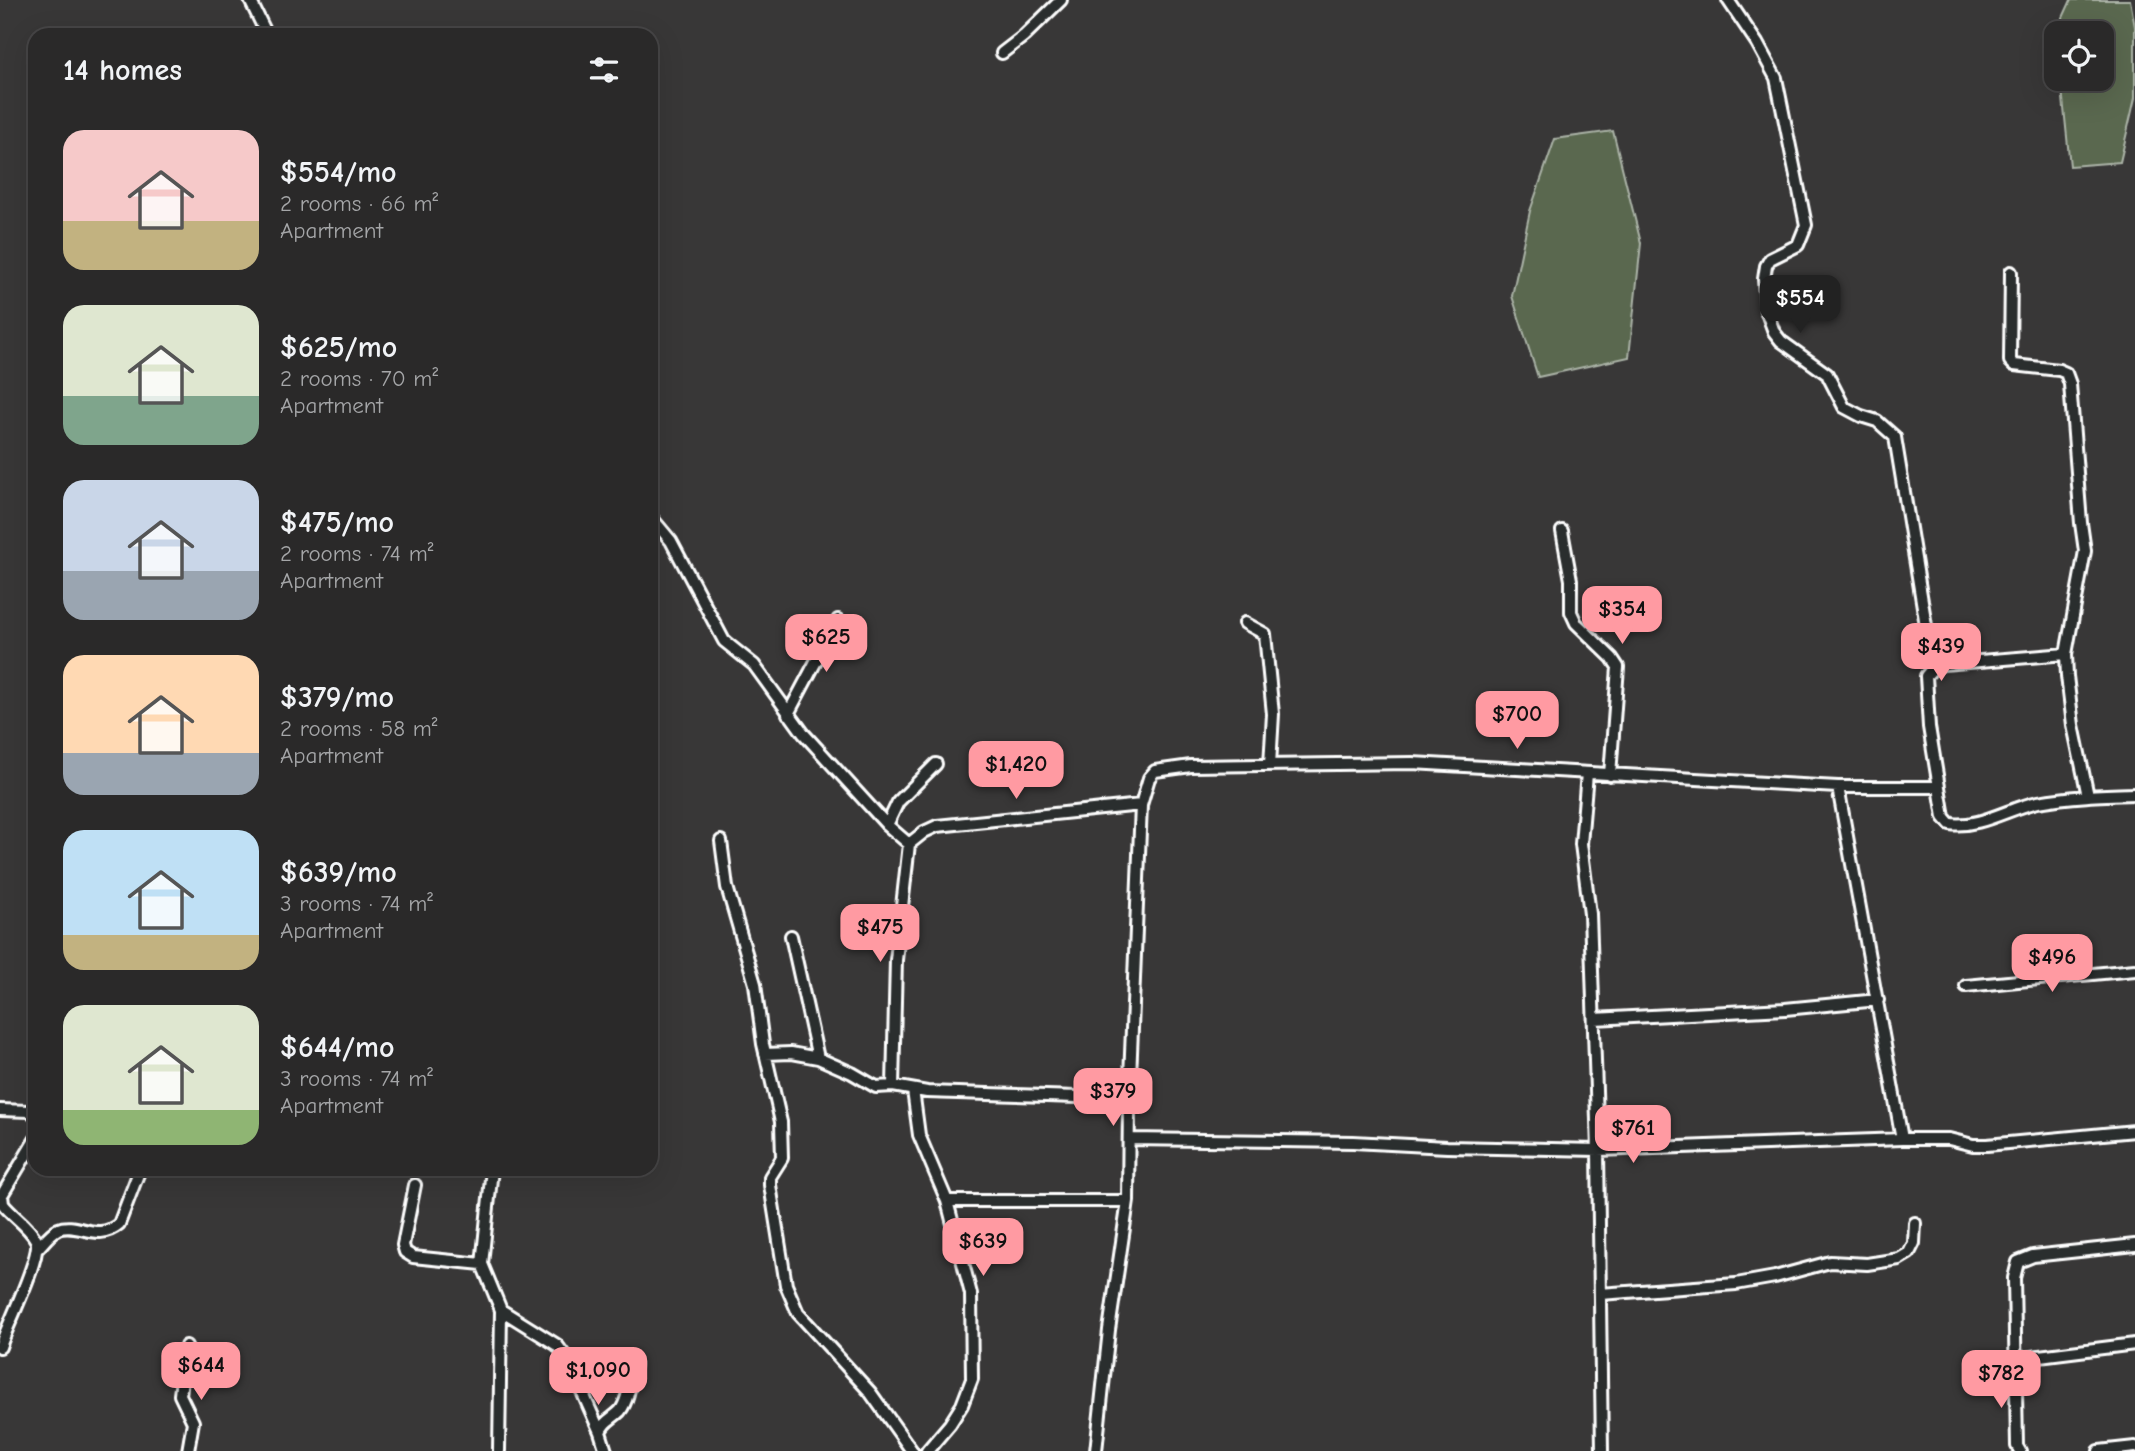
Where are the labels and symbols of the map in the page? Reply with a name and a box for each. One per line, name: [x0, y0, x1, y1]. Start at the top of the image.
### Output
pin: $554: [1759, 276, 1841, 335]
pin: $354: [1581, 586, 1663, 646]
pin: $625: [785, 614, 867, 674]
pin: $439: [1900, 624, 1982, 683]
pin: $700: [1476, 692, 1558, 751]
pin: $1,420: [959, 742, 1073, 801]
pin: $475: [839, 904, 921, 964]
pin: $496: [2011, 934, 2093, 994]
pin: $379: [1072, 1068, 1154, 1128]
pin: $761: [1592, 1106, 1674, 1165]
pin: $639: [942, 1218, 1024, 1278]
pin: $644: [160, 1342, 242, 1402]
pin: $1,090: [541, 1348, 655, 1407]
pin: $782: [1960, 1350, 2042, 1410]

